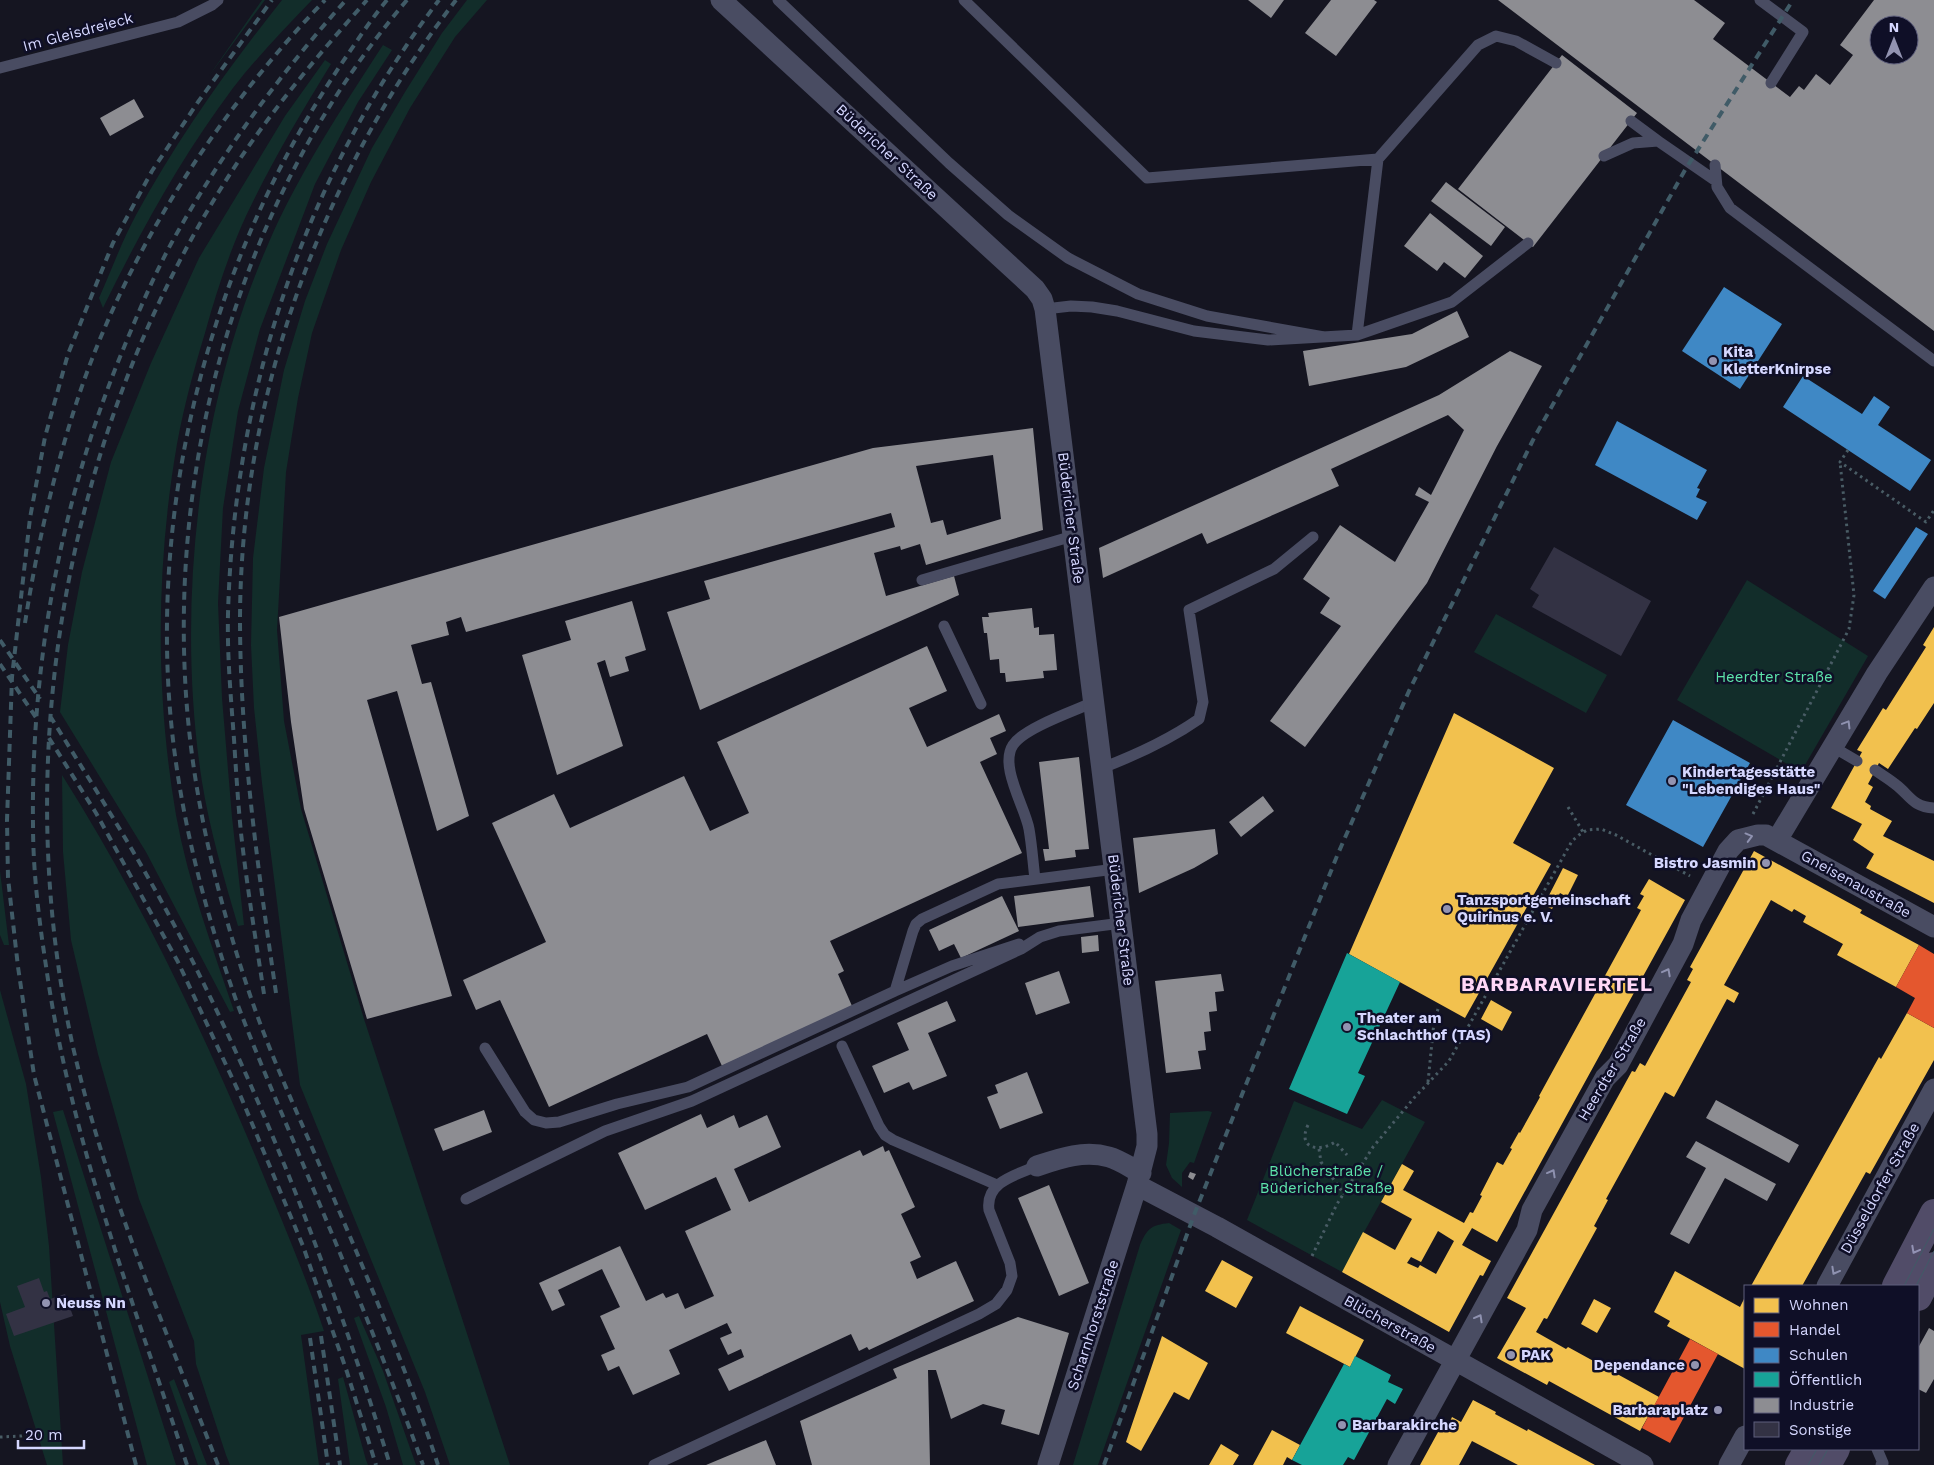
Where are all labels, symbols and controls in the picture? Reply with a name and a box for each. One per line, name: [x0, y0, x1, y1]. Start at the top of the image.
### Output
street label: Im Gleisdreieck: [21, 9, 136, 55]
north arrow: [1869, 15, 1919, 65]
text: N: [1889, 19, 1899, 35]
street label: Büdericher Straße: [832, 100, 942, 204]
place label: Kita KletterKnirpse: [1723, 343, 1831, 378]
marker: Kita KletterKnirpse: [1707, 355, 1719, 367]
street label: Büdericher Straße: [1054, 451, 1088, 585]
park label: Heerdter Straße: [1715, 668, 1833, 686]
one-way arrow: [1841, 720, 1851, 729]
place label: Kindertagesstätte "Lebendiges Haus": [1682, 763, 1821, 798]
marker: Kindertagesstätte "Lebendiges Haus": [1666, 775, 1678, 787]
one-way arrow: [1745, 832, 1754, 843]
street label: Gneisenaustraße: [1798, 846, 1914, 922]
street label: Büdericher Straße: [1104, 853, 1138, 987]
place label: Bistro Jasmin: [1654, 854, 1756, 872]
marker: Bistro Jasmin: [1760, 857, 1772, 869]
place label: Tanzsportgemeinschaft Quirinus e. V.: [1457, 891, 1631, 926]
marker: Tanzsportgemeinschaft Quirinus e. V.: [1441, 903, 1453, 915]
one-way arrow: [1661, 969, 1671, 978]
district label: BARBARAVIERTEL: [1461, 972, 1653, 996]
place label: Theater am Schlachthof (TAS): [1357, 1009, 1491, 1044]
street label: Heerdter Straße: [1574, 1014, 1650, 1124]
marker: Theater am Schlachthof (TAS): [1341, 1021, 1353, 1033]
street label: Düsseldorfer Straße: [1836, 1119, 1924, 1257]
park label: Blücherstraße / Büdericher Straße: [1260, 1162, 1392, 1197]
one-way arrow: [1546, 1170, 1556, 1179]
one-way arrow: [1911, 1245, 1921, 1254]
street label: Scharnhorststraße: [1063, 1258, 1123, 1392]
one-way arrow: [1831, 1265, 1841, 1274]
legend: [1744, 1285, 1919, 1450]
street label: Blücherstraße: [1341, 1291, 1439, 1357]
place label: Neuss Nn: [56, 1294, 126, 1312]
text: Wohnen: [1789, 1296, 1848, 1314]
marker: Neuss Nn: [40, 1297, 52, 1309]
one-way arrow: [1473, 1314, 1483, 1323]
text: Handel: [1789, 1321, 1841, 1339]
place label: PAK: [1521, 1346, 1551, 1364]
text: Schulen: [1789, 1346, 1848, 1364]
marker: PAK: [1505, 1349, 1517, 1361]
place label: Dependance: [1594, 1356, 1685, 1374]
marker: Dependance: [1689, 1359, 1701, 1371]
text: Öffentlich: [1789, 1371, 1862, 1389]
text: Industrie: [1789, 1396, 1854, 1414]
place label: Barbaraplatz: [1612, 1401, 1708, 1419]
marker: Barbaraplatz: [1712, 1404, 1724, 1416]
place label: Barbarakirche: [1352, 1416, 1457, 1434]
scale bar: [18, 1418, 84, 1450]
marker: Barbarakirche: [1336, 1419, 1348, 1431]
text: Sonstige: [1789, 1421, 1852, 1439]
text: 20 m: [25, 1426, 63, 1444]

